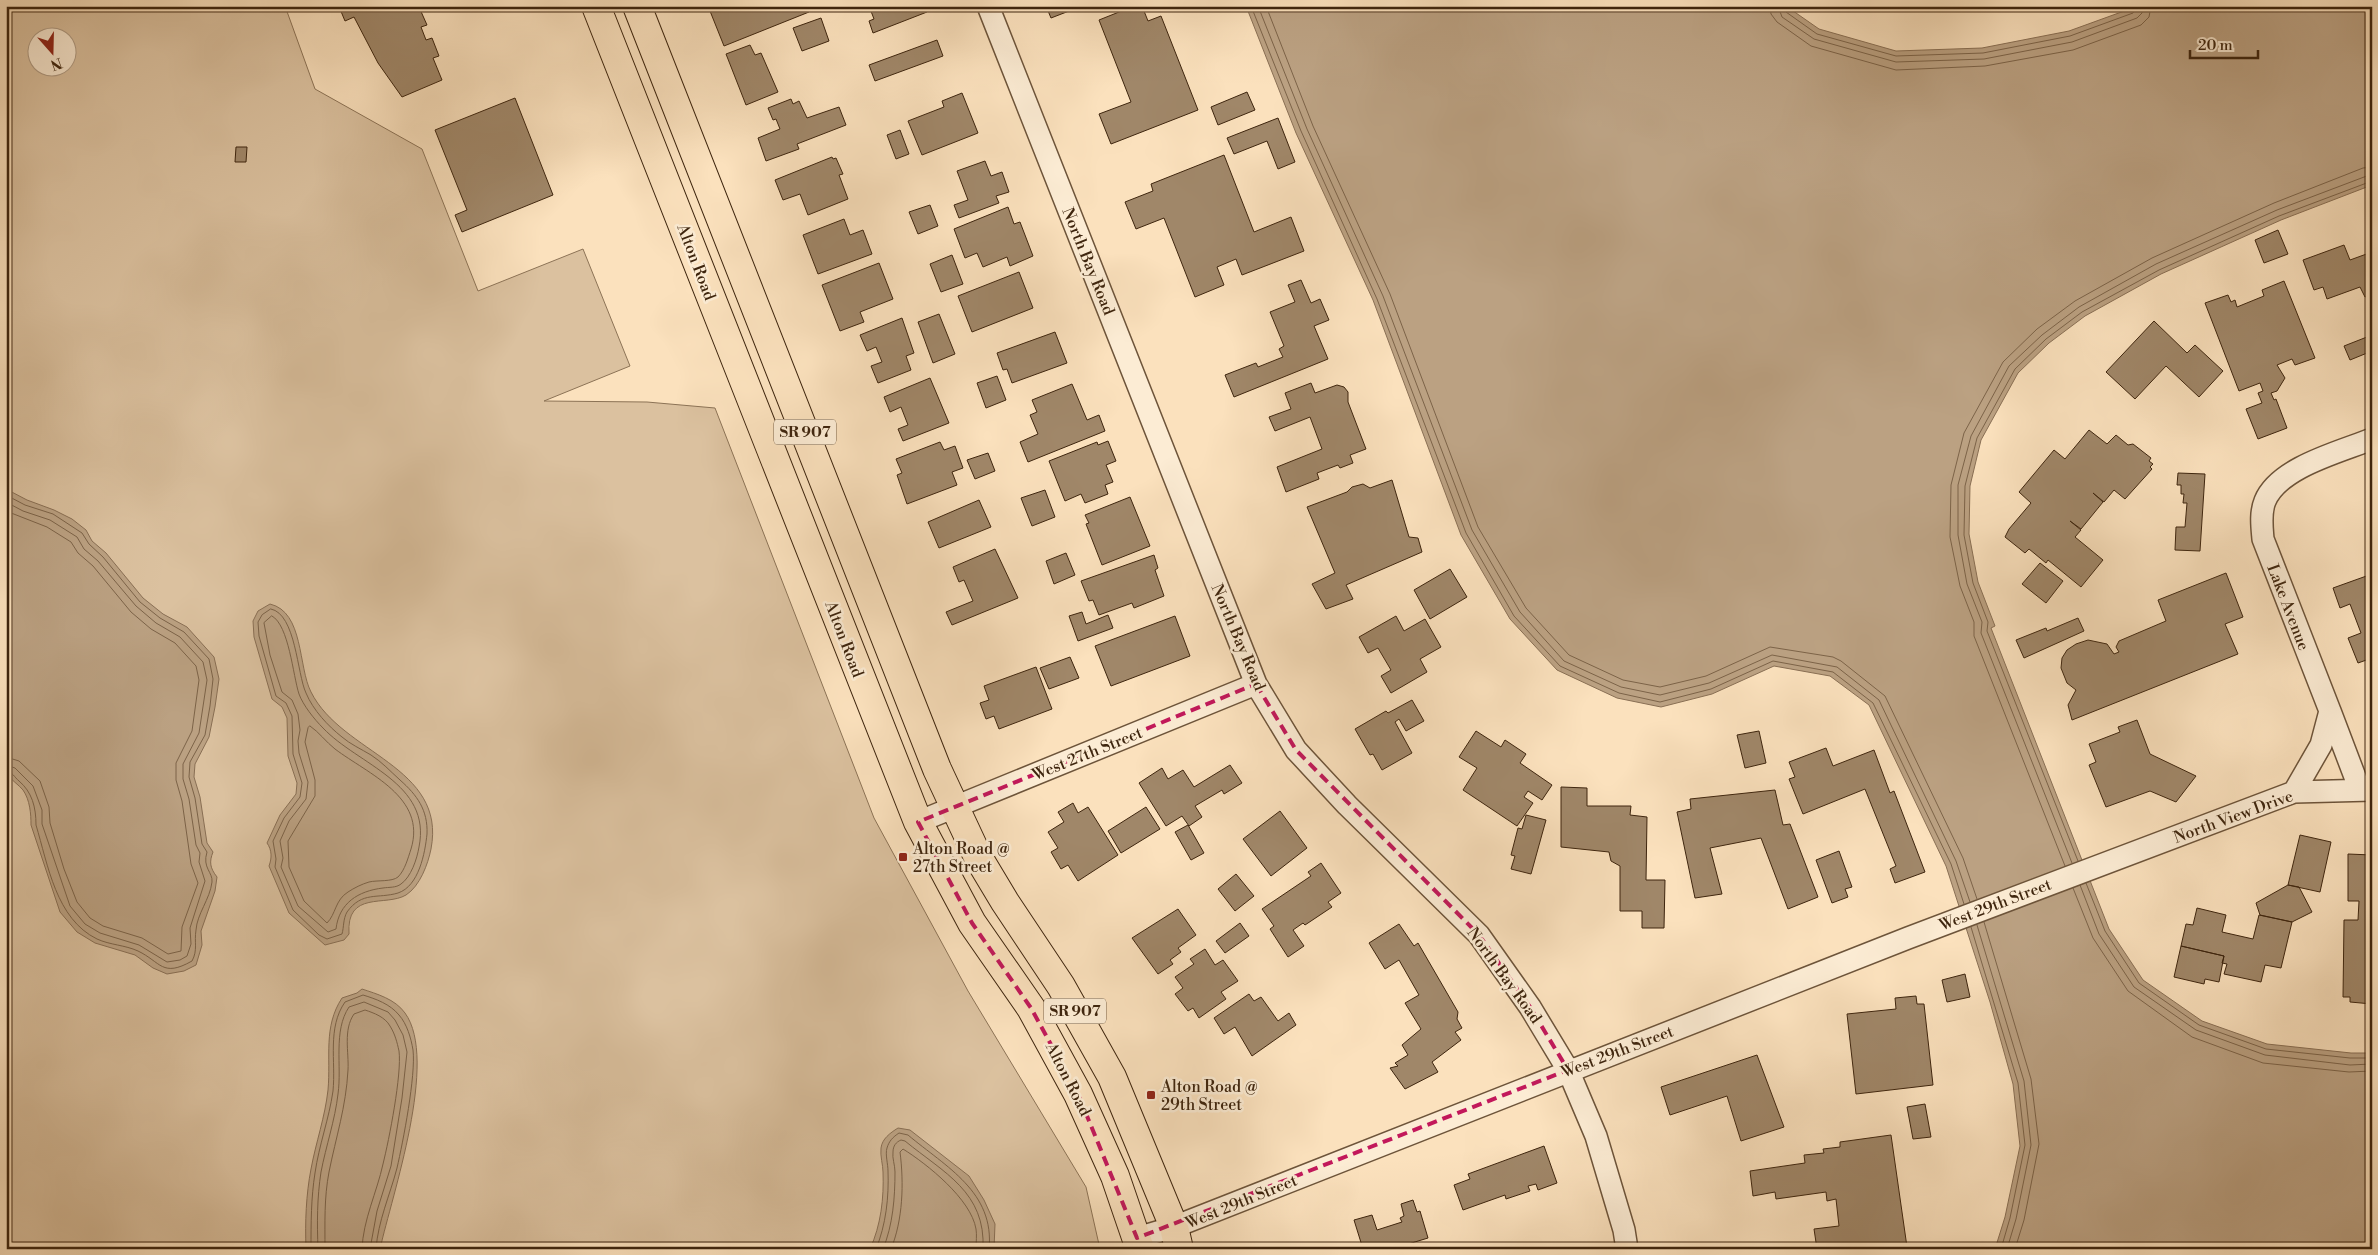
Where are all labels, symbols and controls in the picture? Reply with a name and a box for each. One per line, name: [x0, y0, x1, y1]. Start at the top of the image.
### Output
north arrow: [28, 28, 78, 78]
scale bar: [2190, 28, 2258, 60]
text: 20 m: [2198, 36, 2233, 55]
text: N: [48, 53, 64, 74]
street label: North Bay Road: [1057, 205, 1119, 318]
street label: Alton Road: [672, 220, 720, 303]
road number: SR 907: [774, 420, 836, 444]
street label: Lake Avenue: [2262, 561, 2314, 653]
street label: North Bay Road: [1207, 581, 1270, 694]
street label: Alton Road: [820, 597, 868, 680]
street label: West 27th Street: [1028, 723, 1146, 785]
street label: North View Drive: [2171, 786, 2296, 848]
place label: Alton Road @ 27th Street: [912, 839, 1010, 877]
marker: Alton Road @ 27th Street: [897, 851, 909, 863]
street label: West 29th Street: [1935, 874, 2055, 936]
street label: North Bay Road: [1463, 924, 1546, 1028]
road number: SR 907: [1044, 998, 1106, 1024]
street label: West 29th Street: [1557, 1021, 1677, 1083]
street label: Alton Road: [1041, 1038, 1095, 1120]
place label: Alton Road @ 29th Street: [1160, 1077, 1258, 1115]
marker: Alton Road @ 29th Street: [1145, 1089, 1157, 1101]
street label: West 29th Street: [1182, 1170, 1300, 1234]

